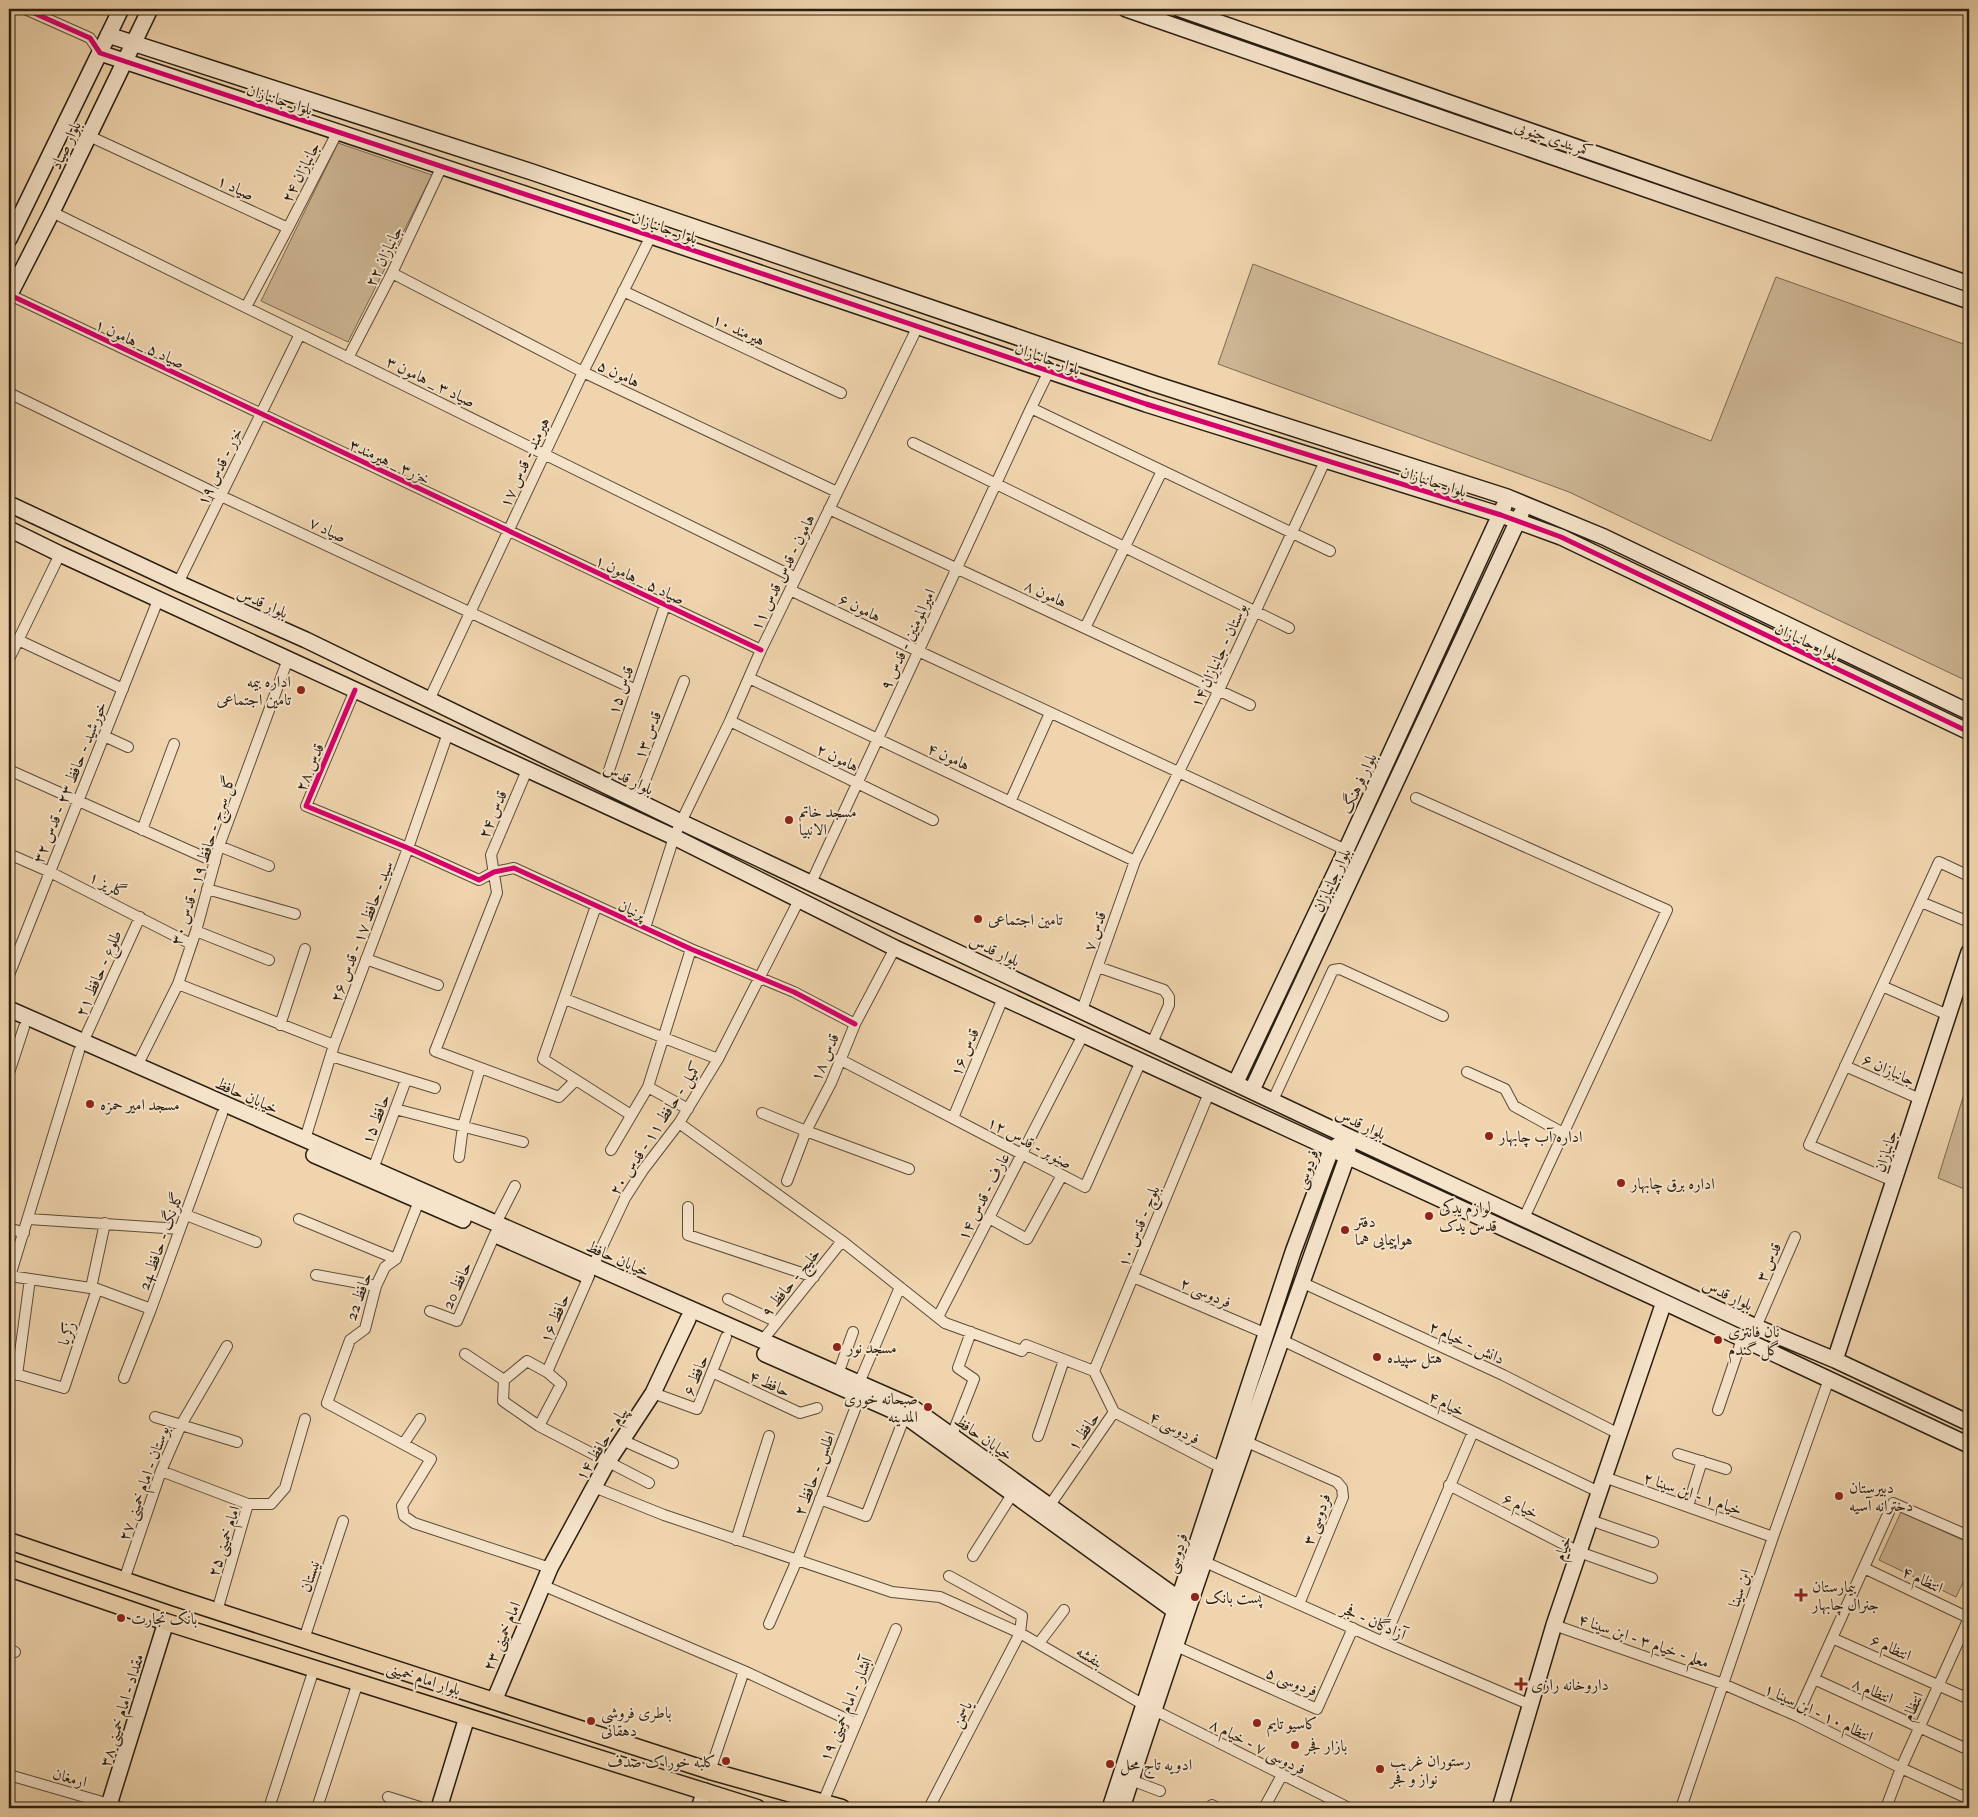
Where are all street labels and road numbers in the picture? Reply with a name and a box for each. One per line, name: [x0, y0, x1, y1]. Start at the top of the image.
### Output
street label: بلوار جانبازان: [244, 80, 315, 120]
street label: کمربندی جنوبی: [1511, 116, 1596, 163]
street label: بلوار صیاد: [46, 118, 86, 173]
street label: جانبازان ۲۴: [277, 139, 325, 206]
street label: صیاد ۱: [214, 171, 257, 205]
street label: بلوار جانبازان: [629, 207, 700, 249]
street label: جانبازان ۲۲: [361, 223, 407, 290]
street label: هیرمند ۱۰: [709, 309, 768, 351]
street label: صیاد ۵ _ هامون ۱: [92, 314, 188, 373]
street label: بلوار جانبازان: [1012, 338, 1083, 380]
street label: صیاد ۳ _ هامون ۳: [383, 352, 478, 412]
street label: هامون ۵: [594, 355, 643, 392]
street label: هیرمند - قدس ۱۷: [495, 414, 555, 511]
street label: خزر - قدس ۱۹: [192, 424, 247, 509]
street label: خزر۳ _ هیرمند۳: [346, 435, 433, 489]
street label: بلوار جانبازان: [1398, 462, 1469, 502]
street label: هامون - قدس قدس ۱۱: [746, 511, 820, 634]
street label: صیاد ۷: [306, 513, 349, 547]
street label: صیاد ۵ _ هامون ۱: [592, 550, 688, 609]
street label: هامون ۸: [1021, 575, 1070, 612]
street label: بلوار قدس: [234, 583, 291, 623]
street label: امیرالمومنین - قدس ۹: [876, 585, 940, 693]
street label: هامون ۶: [835, 589, 884, 627]
street label: بوستان - جانبازان ۱۴: [1186, 600, 1252, 711]
street label: بلوار جانبازان: [1771, 618, 1842, 665]
street label: قدس ۱۵: [603, 663, 639, 717]
street label: خورشید - حافظ ۲۳ - قدس ۳۲: [28, 699, 111, 866]
street label: قدس ۱۳: [630, 708, 666, 762]
street label: هامون ۴: [924, 738, 973, 775]
street label: هامون ۲: [813, 739, 862, 777]
street label: قدس ۲۸: [291, 740, 329, 794]
street label: بلوار فرهنگ: [1335, 749, 1382, 817]
street label: بلوار قدس: [600, 758, 657, 800]
street label: گل سرج - حافظ ۱۹ - قدس ۳۰: [166, 773, 244, 949]
street label: قدس ۲۴: [474, 787, 512, 841]
street label: بلوار جانبازان: [1308, 845, 1355, 916]
street label: سید - حافظ ۱۷ - قدس ۲۶: [326, 858, 398, 1005]
street label: گلریز ۱: [85, 867, 130, 903]
street label: پرنیان: [615, 895, 650, 926]
street label: قدس ۷: [1079, 909, 1111, 954]
street label: طلوع - حافظ ۲۱: [71, 927, 130, 1021]
street label: بلوار قدس: [966, 931, 1023, 971]
street label: قدس ۱۶: [946, 1025, 984, 1079]
street label: قدس ۱۸: [806, 1030, 844, 1084]
street label: جانبازان ۶: [1859, 1049, 1918, 1090]
street label: کمیل - حافظ ۱۱ - قدس ۲۰: [605, 1058, 707, 1200]
street label: خیابان حافظ: [212, 1073, 281, 1119]
street label: حافظ ۱۵: [357, 1091, 395, 1147]
street label: بلوار قدس: [1332, 1104, 1389, 1144]
street label: صنوبر - قدس ۱۲: [984, 1112, 1075, 1174]
street label: جانبازان: [1870, 1128, 1902, 1175]
street label: فردوسی: [1290, 1147, 1325, 1192]
street label: عارف - قدس ۱۴: [953, 1149, 1015, 1244]
street label: بلوچ - قدس ۱۰: [1113, 1183, 1168, 1272]
street label: گلرنگ - حافظ 24: [133, 1189, 188, 1293]
street label: خیابان حافظ: [583, 1236, 652, 1282]
street label: قدس ۳: [1751, 1240, 1786, 1285]
street label: خلیج - حافظ ۹: [757, 1244, 828, 1324]
street label: حافظ 20: [438, 1259, 476, 1312]
street label: حافظ 22: [341, 1270, 377, 1323]
street label: فردوسی ۲: [1177, 1273, 1234, 1314]
street label: بلوار قدس: [1699, 1275, 1756, 1315]
street label: حافظ ۱۶: [536, 1290, 574, 1346]
street label: دانش - خیام ۲: [1424, 1317, 1508, 1373]
street label: زکریا: [54, 1319, 80, 1348]
street label: حافظ ۶: [679, 1352, 713, 1399]
street label: حافظ ۴: [746, 1366, 793, 1402]
street label: خیام ۴: [1423, 1387, 1468, 1425]
street label: پیام - حافظ ۱۴: [571, 1403, 636, 1487]
street label: فردوسی ۴: [1146, 1407, 1203, 1450]
street label: حافظ ۱: [1063, 1408, 1104, 1455]
street label: خیابان حافظ: [950, 1410, 1017, 1465]
street label: بوستان - امام خمینی ۲۷: [114, 1423, 178, 1545]
street label: اطلس - حافظ ۲: [790, 1428, 840, 1519]
street label: خیام ۱ - این سینا ۲: [1639, 1468, 1745, 1524]
street label: خیام ۶: [1497, 1488, 1542, 1527]
street label: فردوسی ۳: [1298, 1491, 1336, 1548]
street label: امام خمینی ۲۵: [203, 1503, 249, 1580]
street label: فردوسی: [1161, 1531, 1194, 1576]
street label: خیام: [1549, 1533, 1580, 1565]
street label: نیستان: [295, 1558, 324, 1595]
street label: انتظام ۴: [1897, 1562, 1946, 1602]
street label: ابن سینا: [1724, 1566, 1756, 1610]
street label: آزادگان - فجر: [1336, 1598, 1410, 1646]
street label: امام خمینی ۲۳: [478, 1599, 529, 1676]
street label: معلم - خیام ۳ - ابن سینا ۴: [1574, 1609, 1712, 1678]
street label: انتظام ۶: [1865, 1630, 1914, 1669]
street label: بنفشه: [1072, 1641, 1107, 1673]
street label: مقداد - امام خمینی ۳۸: [95, 1651, 152, 1770]
street label: آبشار - امام خمینی ۱۹: [815, 1653, 881, 1766]
street label: بلوار امام خمینی: [383, 1658, 463, 1704]
street label: فردوسی ۵: [1263, 1663, 1320, 1702]
street label: انتظام ۸: [1847, 1673, 1896, 1712]
street label: انتظام ۱۰ - ابن سینا ۱: [1759, 1679, 1876, 1751]
street label: انتظام: [1898, 1689, 1932, 1726]
street label: یاسمن: [947, 1697, 978, 1732]
street label: فردوسی ۷ - خیام ۸: [1204, 1714, 1309, 1783]
street label: ارمغان: [50, 1764, 89, 1792]

